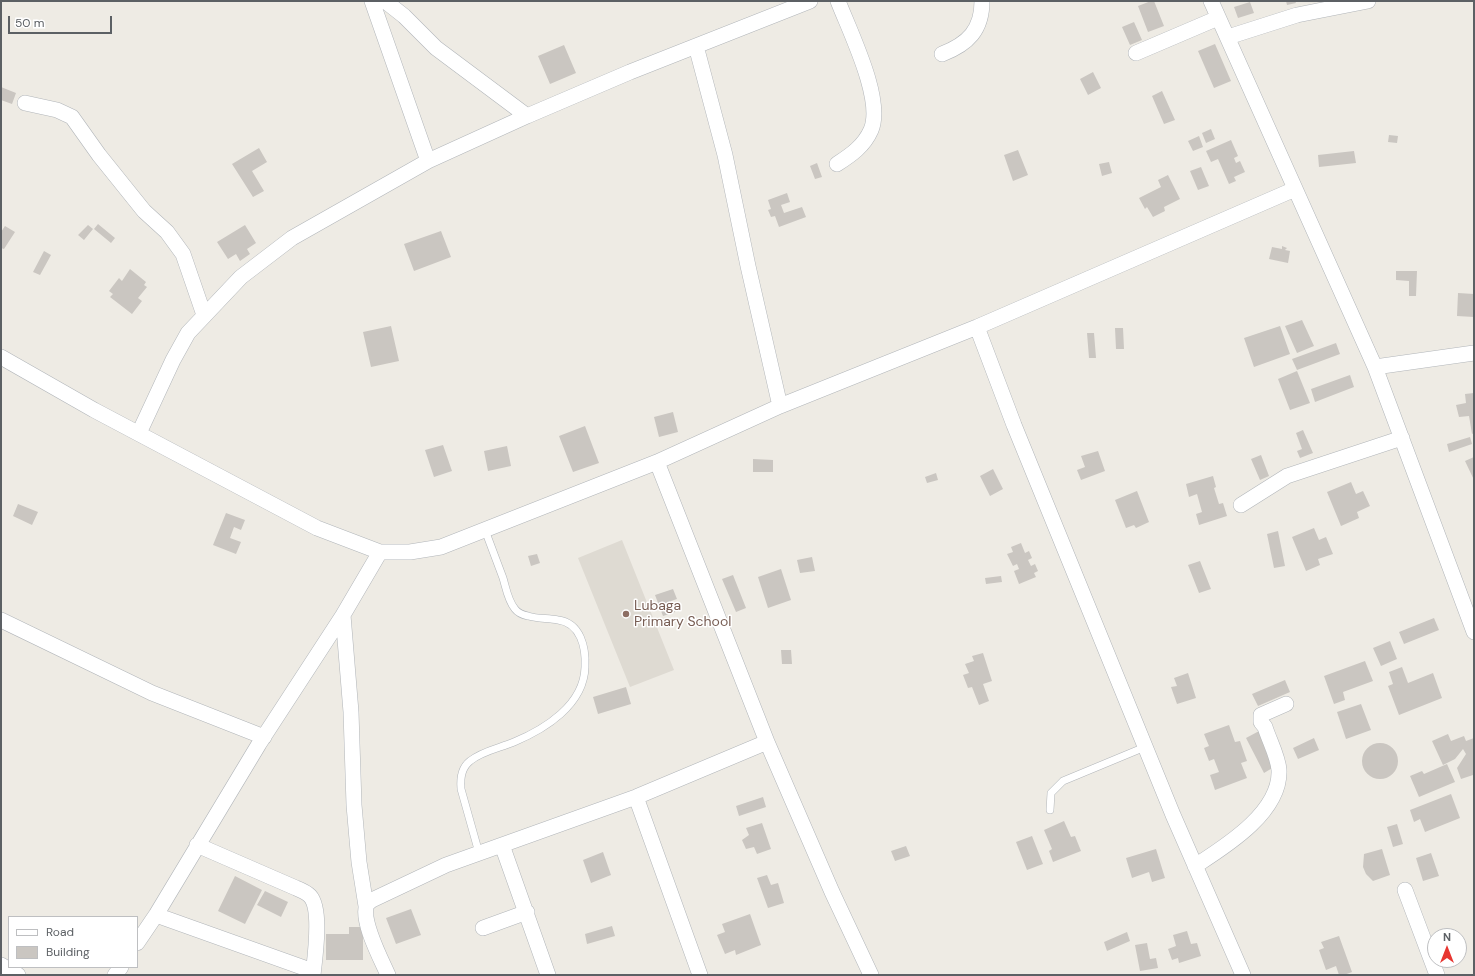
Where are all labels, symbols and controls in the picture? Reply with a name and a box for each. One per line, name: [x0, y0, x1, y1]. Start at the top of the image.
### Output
scale bar: [10, 8, 114, 34]
text: 50 m: [15, 15, 44, 31]
place label: Lubaga Primary School: [634, 598, 731, 630]
marker: Lubaga Primary School: [621, 609, 631, 619]
legend: [8, 916, 138, 968]
text: Road: [46, 924, 74, 940]
north arrow: [1427, 928, 1467, 968]
text: N: [1443, 930, 1451, 944]
text: Building: [46, 944, 90, 960]

